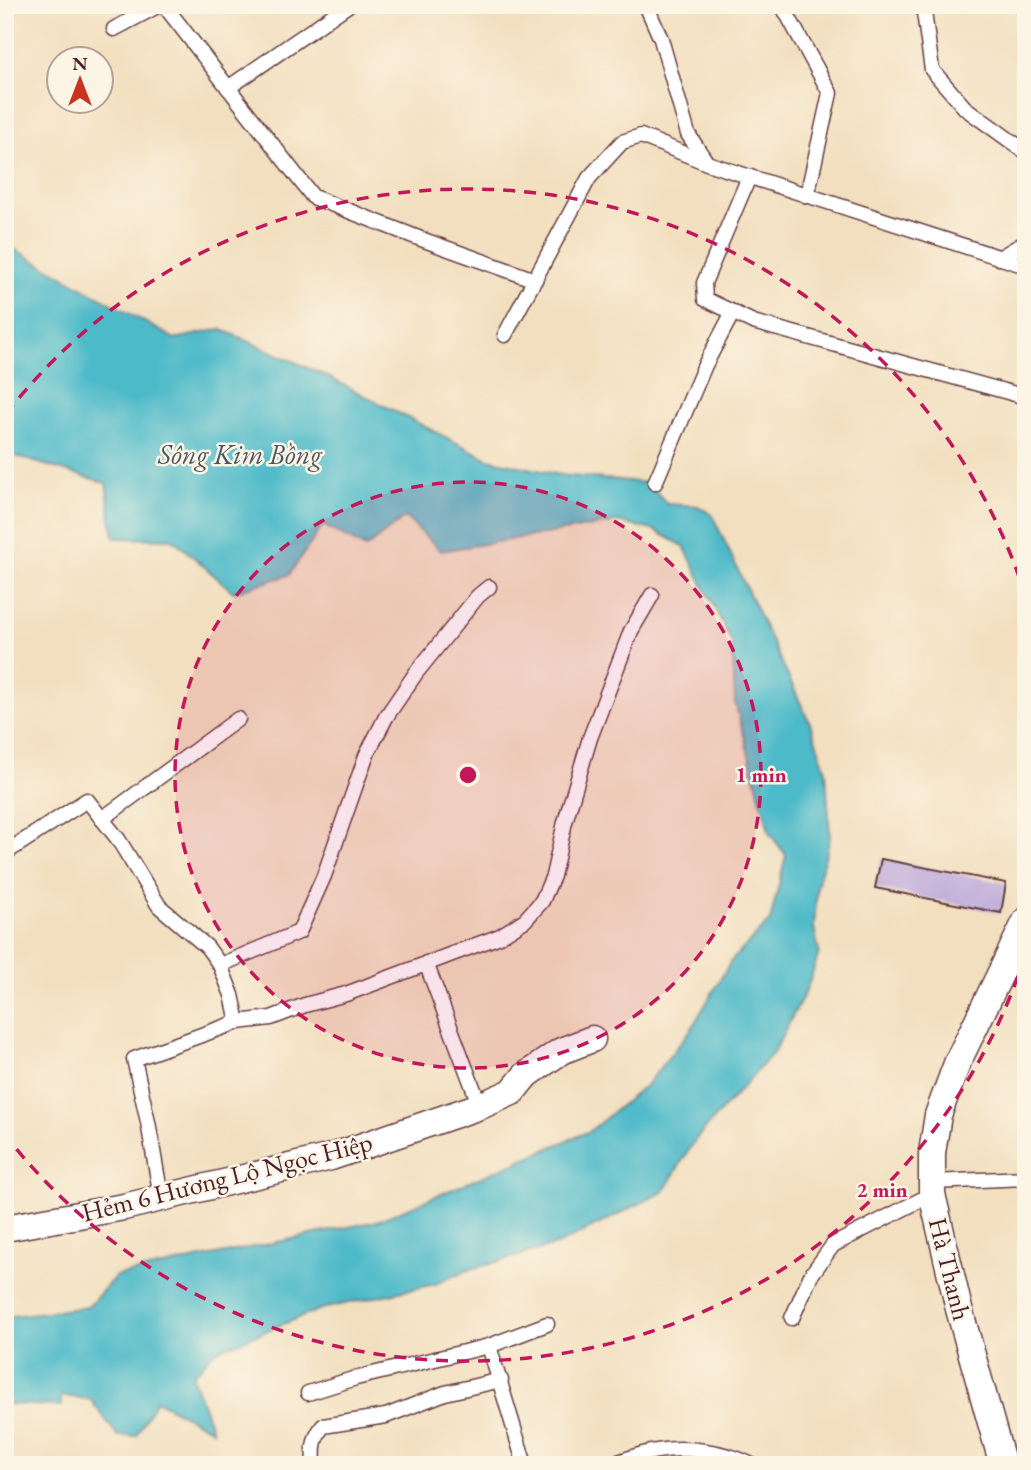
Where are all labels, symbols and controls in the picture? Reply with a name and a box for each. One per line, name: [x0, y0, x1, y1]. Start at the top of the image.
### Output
north arrow: [46, 46, 116, 116]
text: N: [72, 51, 88, 76]
water label: Sông Kim Bồng: [157, 436, 323, 472]
text: 1 min: [735, 761, 787, 788]
centre of rings: [456, 763, 480, 787]
street label: Hẻm 6 Hương Lộ Ngọc Hiệp: [78, 1124, 376, 1230]
text: 2 min: [856, 1176, 908, 1203]
street label: Hà Thanh: [921, 1214, 979, 1324]

